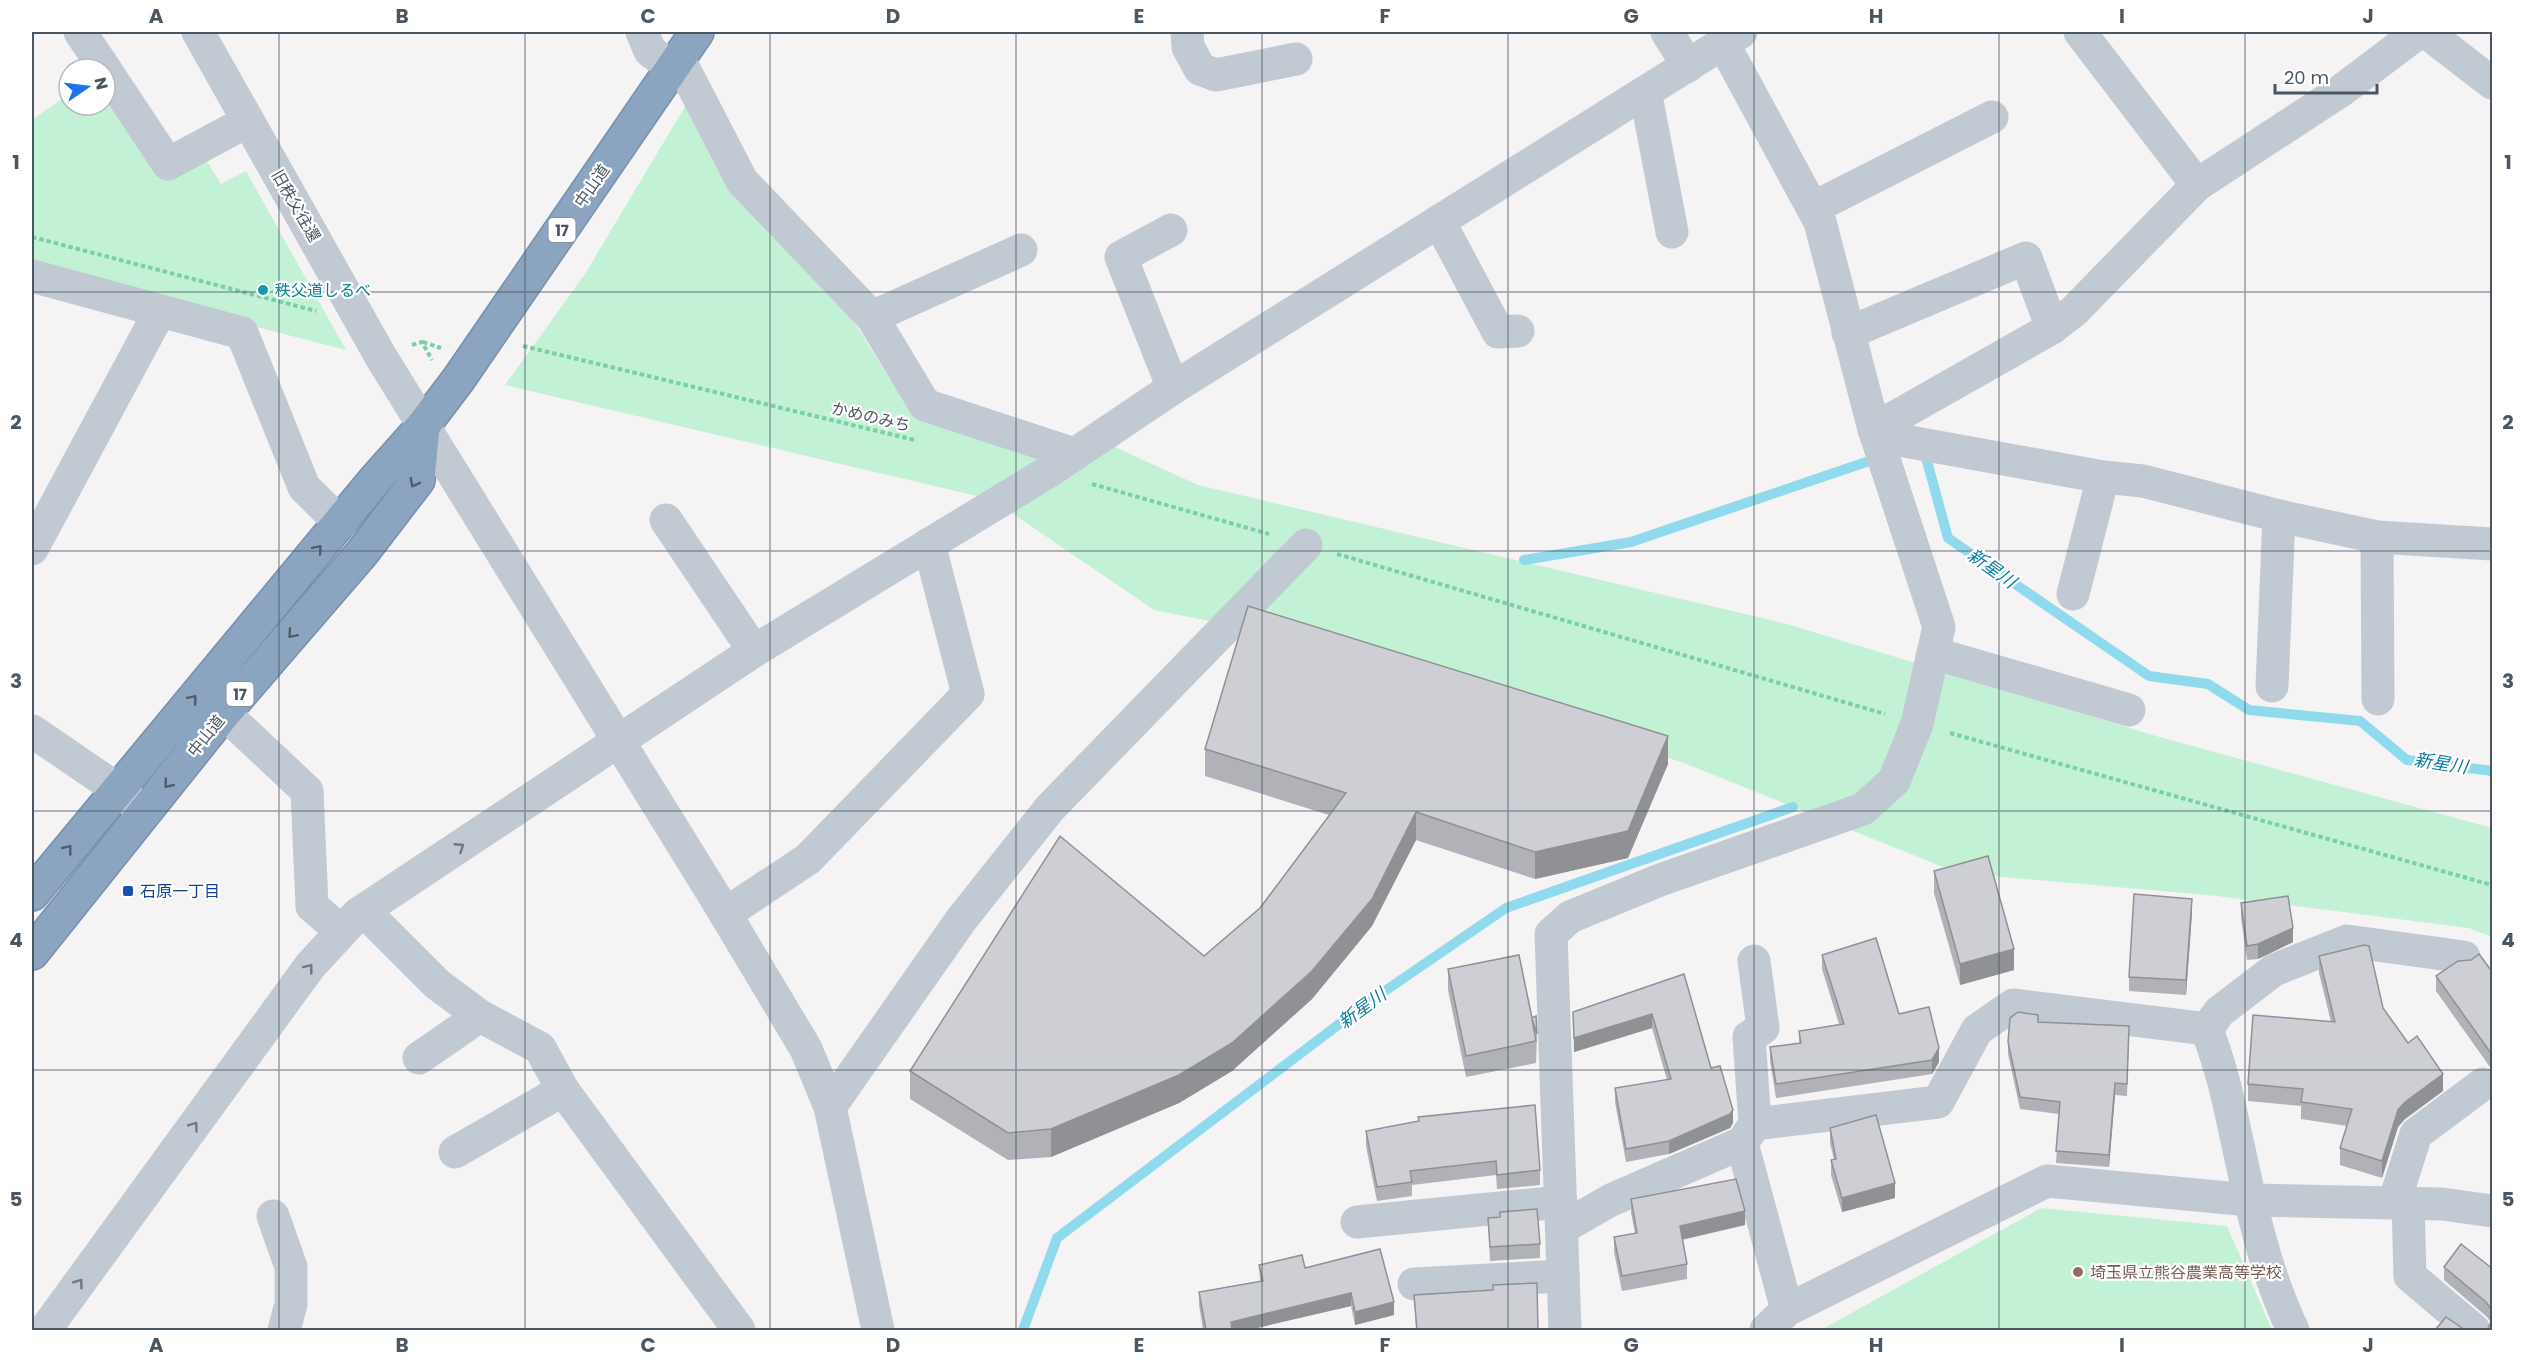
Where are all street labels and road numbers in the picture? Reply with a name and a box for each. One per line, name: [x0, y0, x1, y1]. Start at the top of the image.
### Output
street label: 中山道: [569, 160, 615, 212]
street label: 旧秩父往還: [266, 166, 326, 246]
road number: 17: [548, 218, 576, 242]
street label: かめのみち: [829, 397, 913, 437]
road number: 17: [226, 682, 254, 706]
street label: 中山道: [182, 710, 230, 762]

